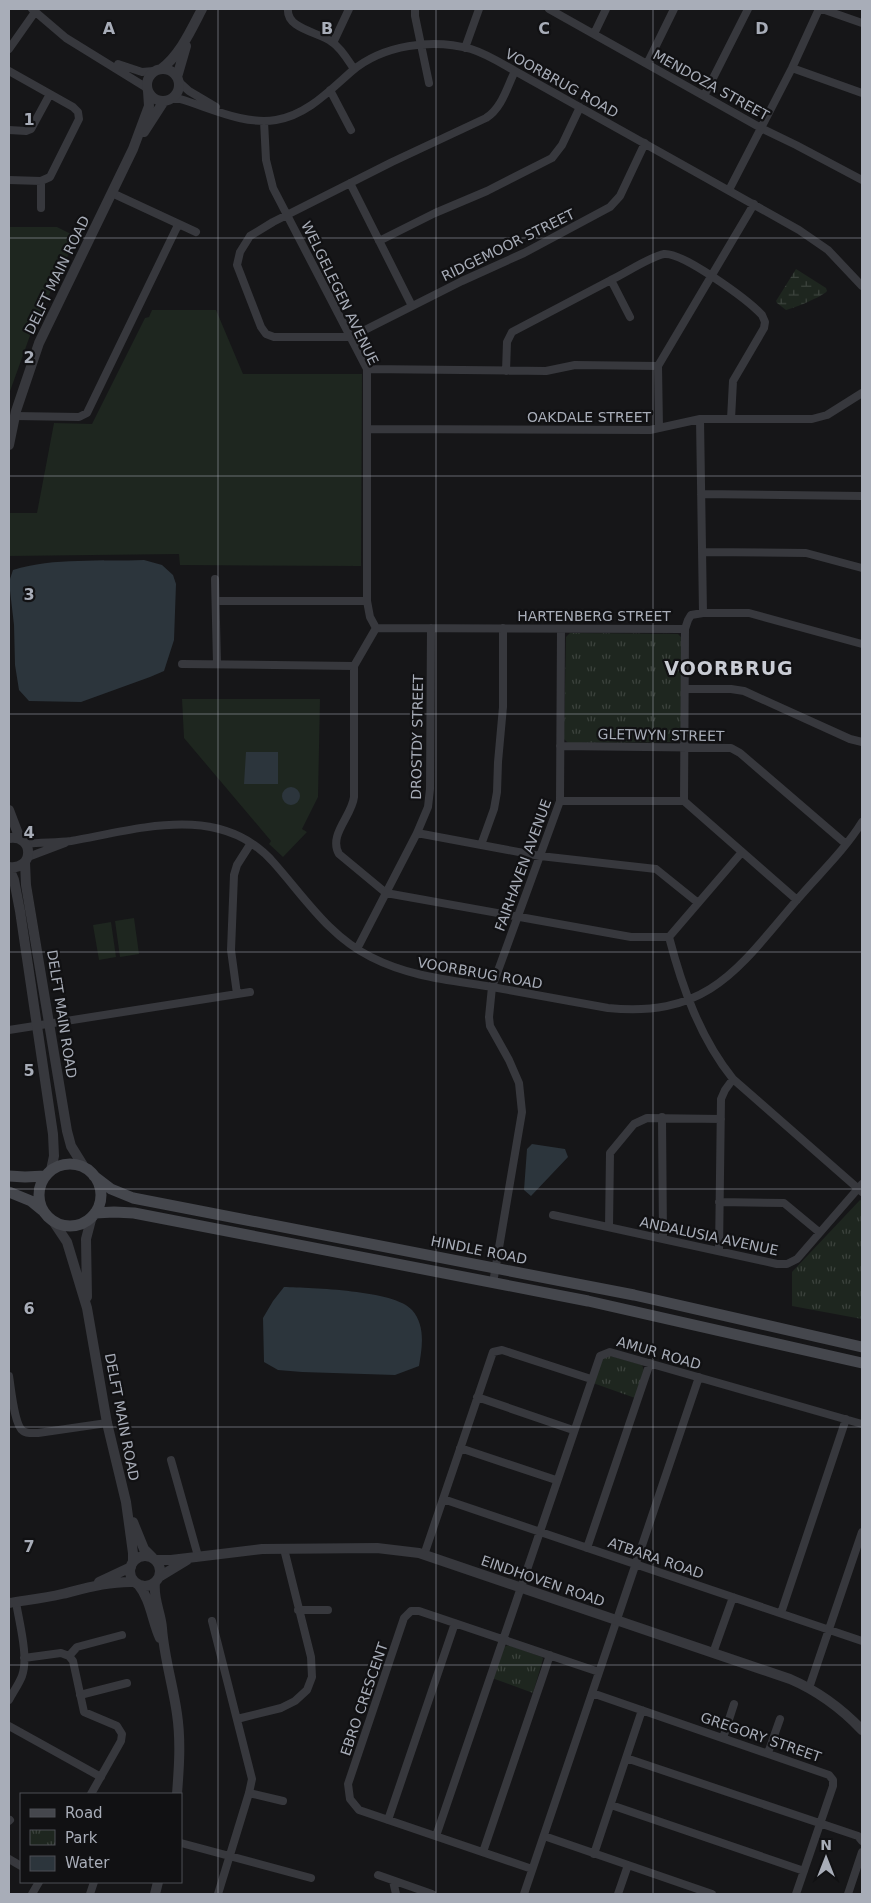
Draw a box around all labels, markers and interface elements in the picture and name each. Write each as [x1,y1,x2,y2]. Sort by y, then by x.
text: A [103,19,116,38]
text: B [321,19,333,38]
text: C [538,19,550,38]
text: D [755,19,769,38]
street label: VOORBRUG ROAD [503,45,621,121]
street label: MENDOZA STREET [650,46,772,124]
text: 1 [23,110,35,129]
street label: RIDGEMOOR STREET [439,206,578,284]
street label: DELFT MAIN ROAD [21,213,93,337]
street label: WELGELEGEN AVENUE [298,218,382,368]
text: 2 [23,348,35,367]
street label: OAKDALE STREET [527,409,652,425]
text: 3 [23,585,35,604]
street label: HARTENBERG STREET [517,608,671,624]
district label: VOORBRUG [664,657,794,679]
street label: DROSTDY STREET [408,674,426,800]
street label: GLETWYN STREET [597,726,725,744]
street label: FAIRHAVEN AVENUE [492,797,554,933]
text: 4 [23,823,35,842]
street label: DELFT MAIN ROAD [44,949,80,1079]
street label: VOORBRUG ROAD [416,954,544,992]
text: 5 [23,1061,35,1080]
street label: ANDALUSIA AVENUE [638,1213,780,1259]
street label: HINDLE ROAD [429,1233,529,1267]
text: 6 [23,1299,35,1318]
street label: AMUR ROAD [615,1333,703,1373]
street label: DELFT MAIN ROAD [102,1352,142,1482]
street label: ATBARA ROAD [606,1534,706,1582]
text: 7 [23,1537,35,1556]
street label: EINDHOVEN ROAD [479,1552,607,1610]
street label: EBRO CRESCENT [337,1640,391,1758]
street label: GREGORY STREET [699,1709,824,1765]
legend [20,1793,182,1883]
text: Road [65,1804,103,1822]
text: Park [65,1829,98,1847]
north arrow [801,1833,851,1883]
text: N [820,1837,832,1853]
text: Water [65,1854,110,1872]

